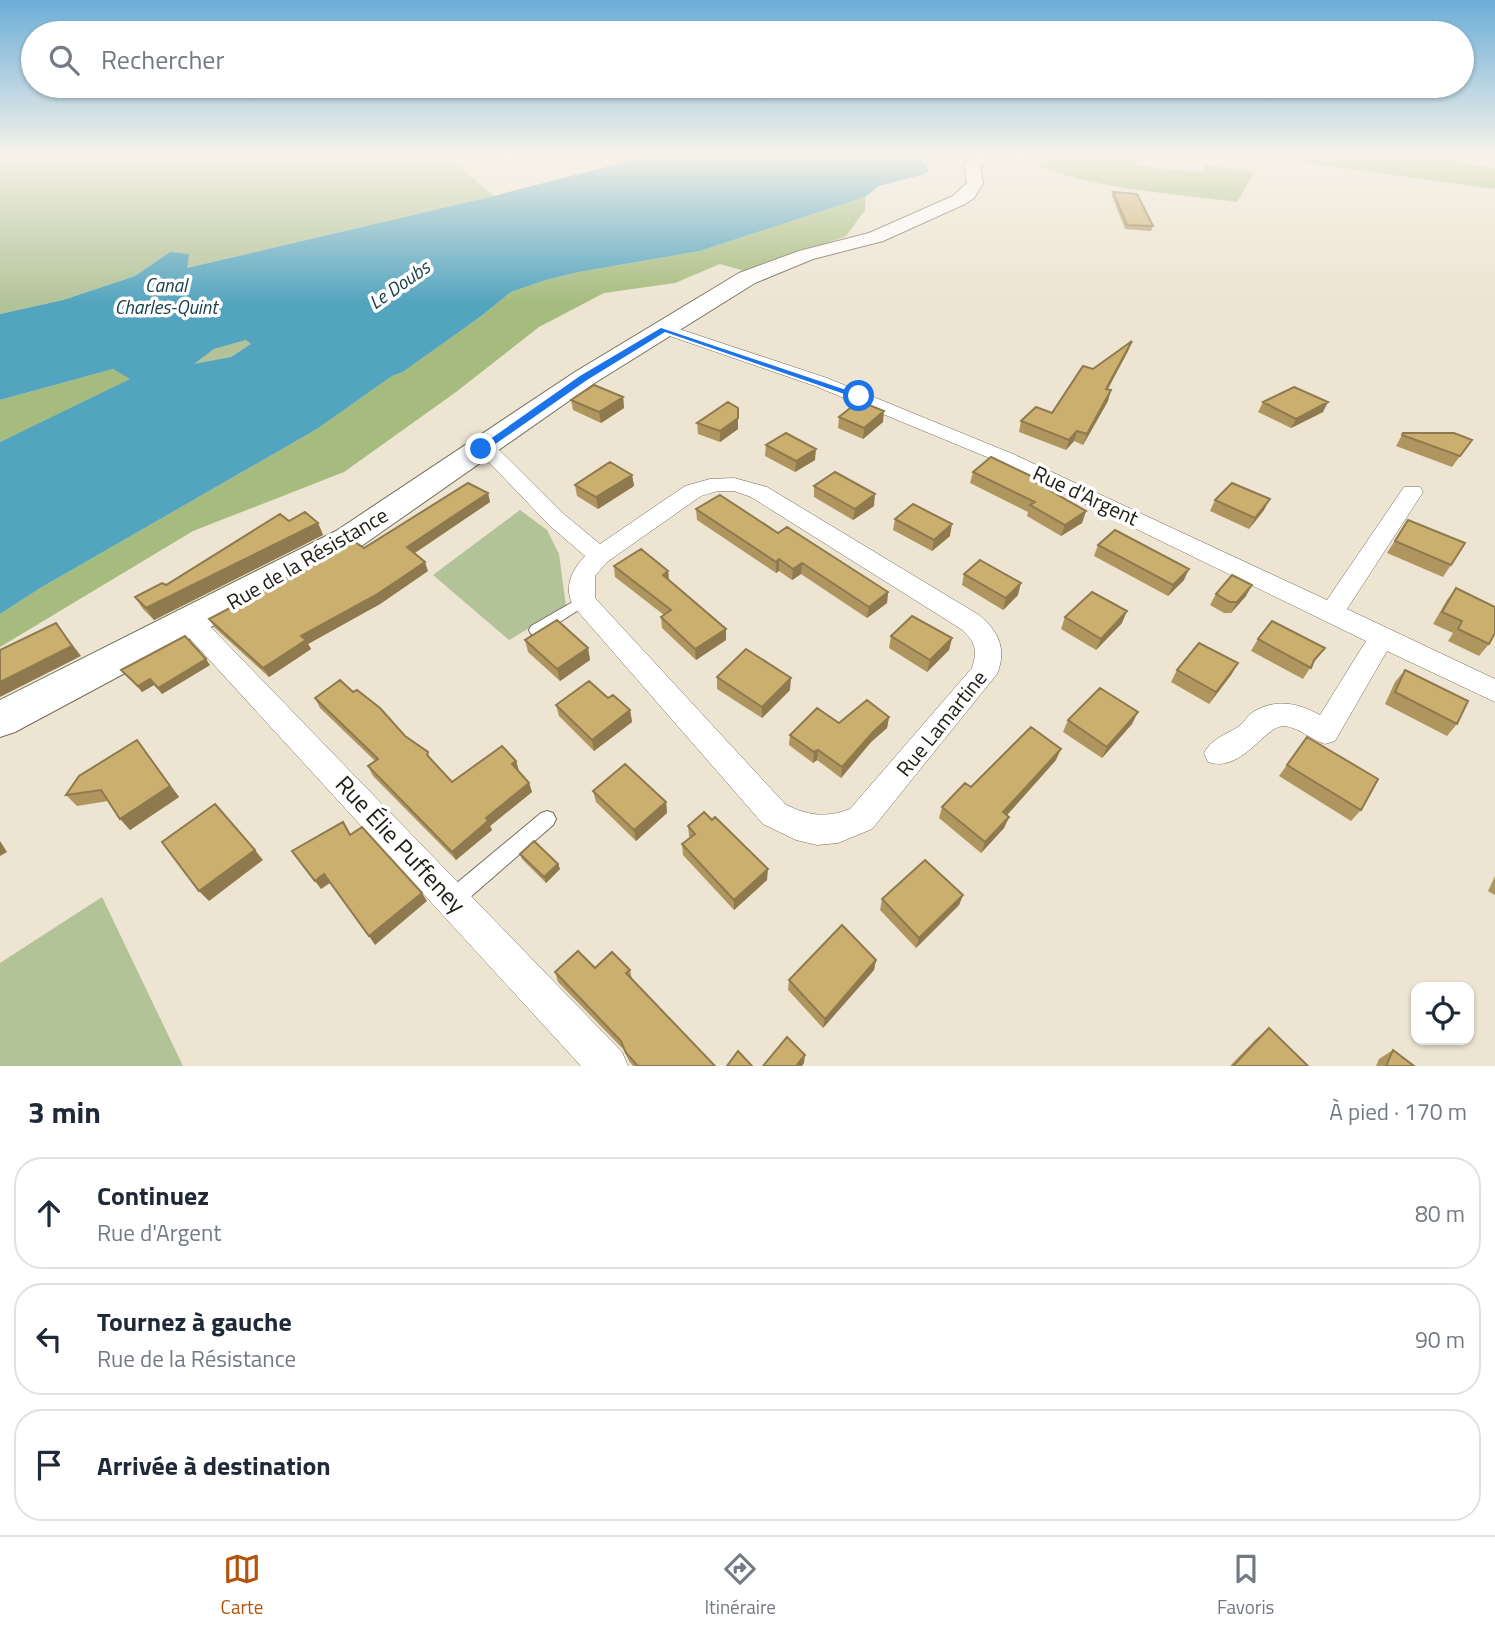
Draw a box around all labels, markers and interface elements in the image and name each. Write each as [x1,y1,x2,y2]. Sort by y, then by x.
search box [21,21,1474,98]
text: Rechercher [101,40,225,79]
icon: search [45,41,83,79]
water label: Le Doubs [362,251,437,316]
water label: Canal Charles-Quint [115,270,219,321]
route start [843,380,874,411]
route end [465,433,496,464]
street label: Rue d'Argent [1028,457,1145,534]
street label: Rue de la Résistance [220,499,394,617]
street label: Rue Lamartine [888,663,994,783]
street label: Rue Élie Puffeney [327,767,475,921]
map controls [1411,982,1474,1045]
button: locate [1411,982,1474,1045]
text: 3 min [28,1089,101,1135]
text: À pied · 170 m [1329,1094,1467,1129]
text: Continuez [97,1176,209,1215]
icon: ahead [30,1194,68,1232]
text: 80 m [1415,1196,1465,1231]
text: Rue d'Argent [97,1215,221,1250]
text: Tournez à gauche [97,1302,292,1341]
icon: left [30,1320,68,1358]
text: 90 m [1415,1322,1465,1357]
text: Rue de la Résistance [97,1341,296,1376]
icon: arrive [30,1446,68,1484]
text: Arrivée à destination [97,1446,331,1485]
tab: Carte [221,1550,263,1621]
tab: Itinéraire [704,1550,776,1621]
tab: Favoris [1217,1550,1274,1621]

